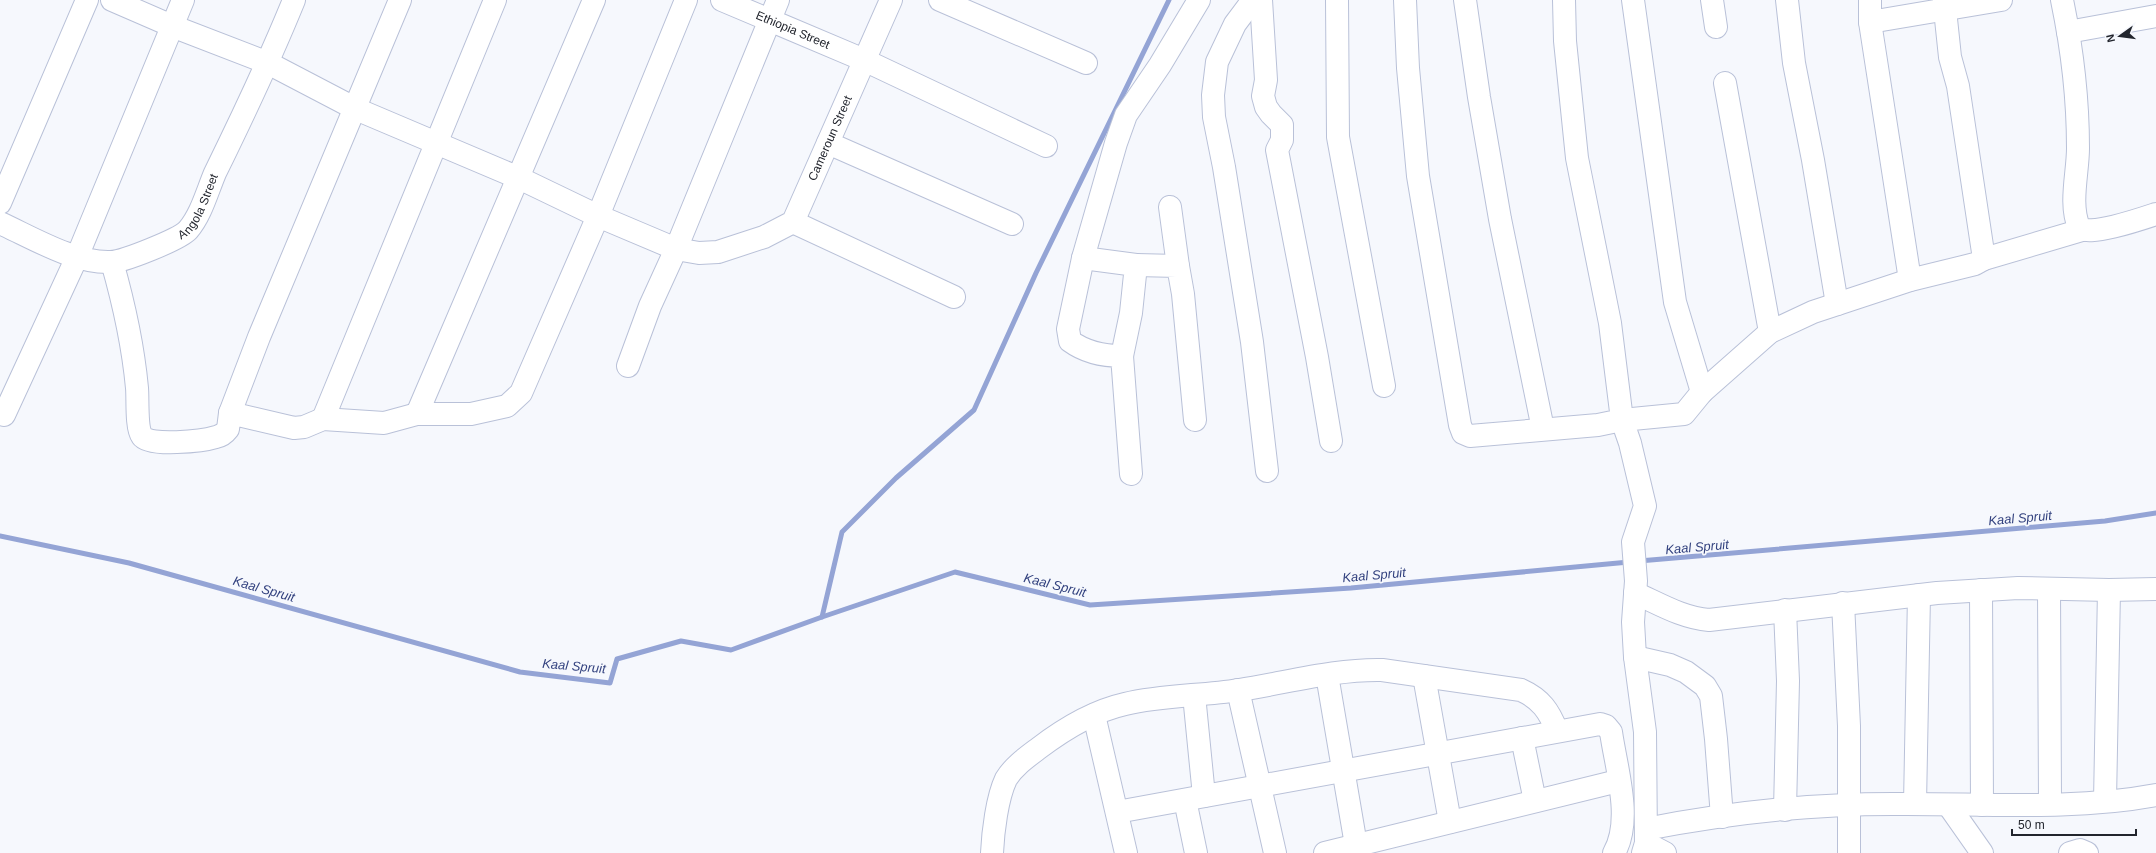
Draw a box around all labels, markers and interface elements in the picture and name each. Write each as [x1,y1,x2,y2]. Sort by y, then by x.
street label: Ethiopia Street [754,8,833,52]
north arrow [2100,16,2140,56]
text: N [2104,33,2117,44]
street label: Cameroun Street [805,93,855,183]
street label: Angola Street [175,171,221,242]
water label: Kaal Spruit [1988,508,2054,528]
water label: Kaal Spruit [1665,537,1731,557]
water label: Kaal Spruit [1342,565,1408,585]
water label: Kaal Spruit [1022,570,1089,600]
water label: Kaal Spruit [231,573,298,605]
water label: Kaal Spruit [542,656,608,676]
scale bar [2012,811,2136,837]
text: 50 m [2018,818,2045,832]

